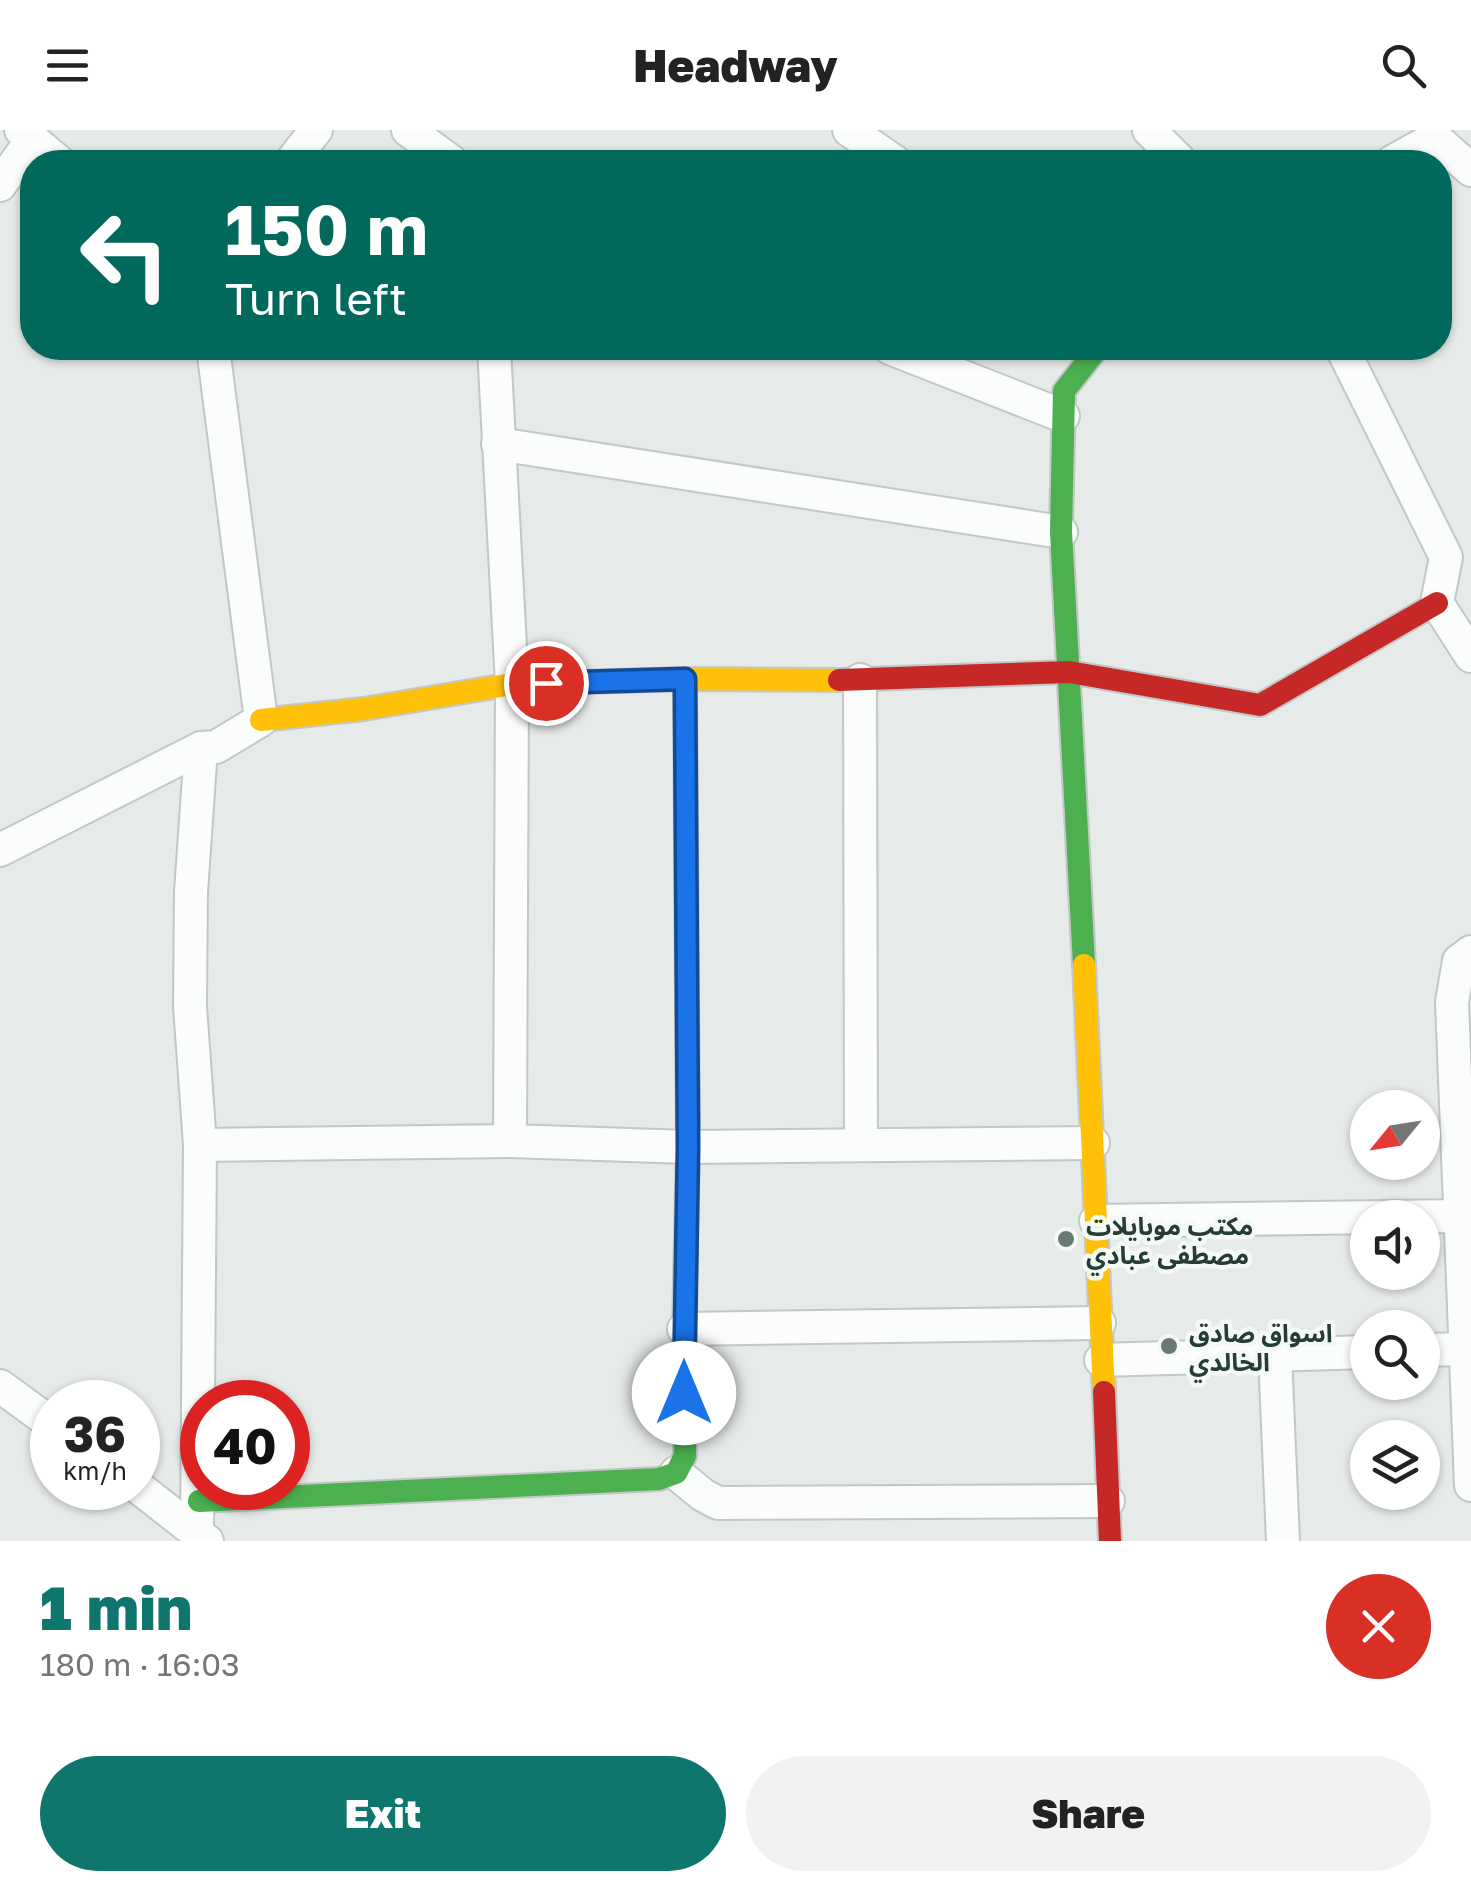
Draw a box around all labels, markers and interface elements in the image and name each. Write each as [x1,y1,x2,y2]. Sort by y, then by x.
icon: menu [40,38,95,93]
text: Headway [633,38,838,92]
icon: search [1376,38,1431,93]
text: 150 m [225,186,428,270]
icon: left [60,190,190,320]
text: Turn left [225,271,407,325]
pin [504,641,589,726]
icon: arrive [519,656,574,711]
north arrow [1350,1090,1440,1180]
map controls [1350,1090,1440,1510]
button: sound [1350,1200,1440,1290]
place label: مكتب موبايلات مصطفى عبادي [1086,1210,1253,1275]
marker: مكتب موبايلات مصطفى عبادي [1055,1228,1077,1250]
button: search [1350,1310,1440,1400]
place label: اسواق صادق الخالدي [1189,1317,1333,1382]
marker: اسواق صادق الخالدي [1158,1335,1180,1357]
position arrow [632,1341,736,1445]
speed limit sign: 40 [180,1380,310,1510]
text: 36 [64,1403,126,1463]
button: layers [1350,1420,1440,1510]
text: km/h [63,1455,127,1486]
text: 1 min [40,1571,192,1643]
button: close [1326,1574,1431,1679]
text: 180 m · 16:03 [40,1645,240,1683]
button: Exit [40,1756,726,1871]
button: Share [746,1756,1431,1871]

